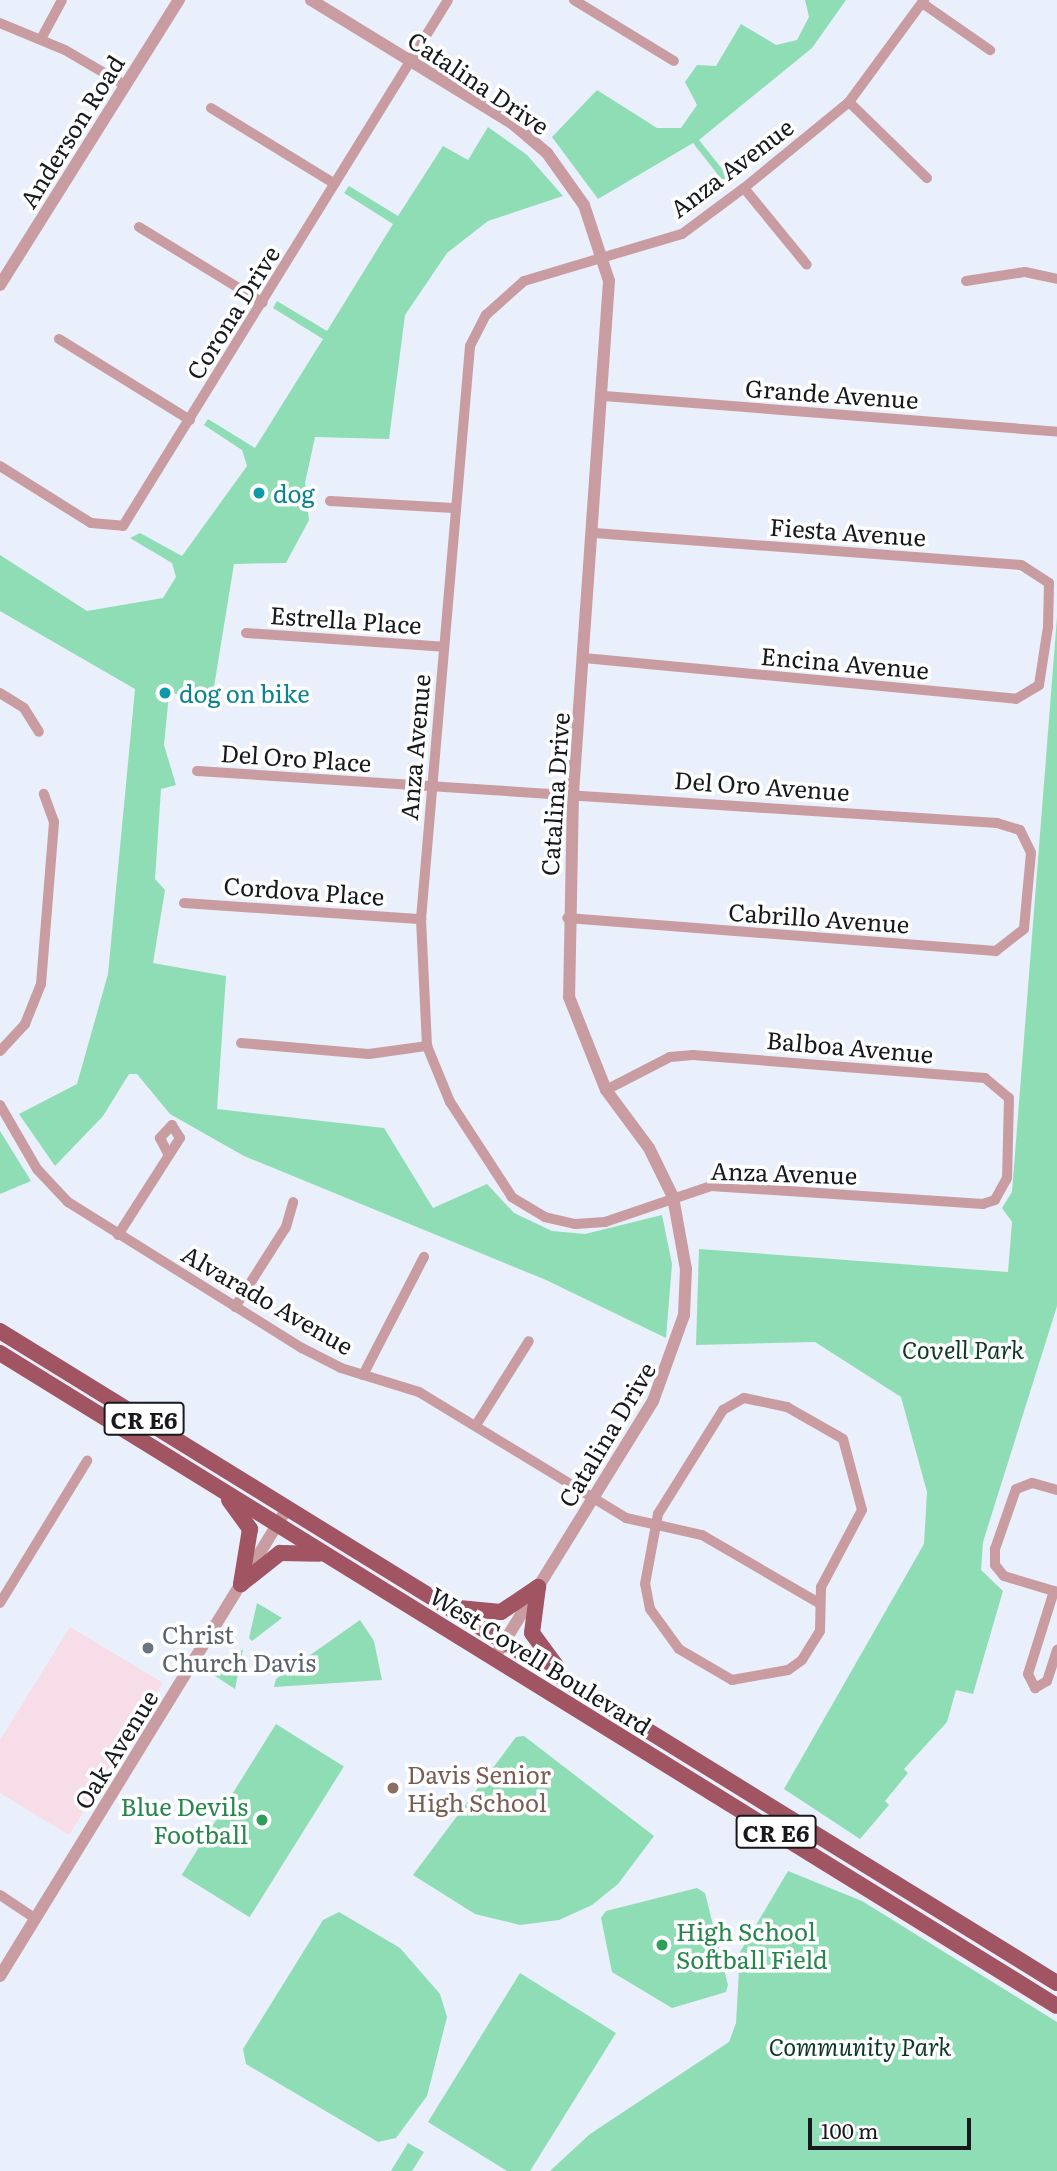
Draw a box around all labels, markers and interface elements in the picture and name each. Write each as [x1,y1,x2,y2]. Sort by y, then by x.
street label: Catalina Drive [403,24,555,140]
street label: Anderson Road [13,49,129,213]
street label: Anza Avenue [664,111,798,223]
street label: Corona Drive [179,240,285,384]
street label: Grande Avenue [744,373,920,413]
place label: dog [273,479,315,507]
marker: dog [251,485,267,501]
street label: Fiesta Avenue [769,511,927,551]
street label: Estrella Place [269,599,423,639]
street label: Encina Avenue [760,640,930,684]
street label: Anza Avenue [393,673,435,821]
place label: dog on bike [179,679,310,707]
marker: dog on bike [157,685,173,701]
street label: Catalina Drive [534,711,574,877]
street label: Del Oro Place [220,737,372,777]
street label: Del Oro Avenue [673,765,851,805]
street label: Cordova Place [223,870,385,910]
street label: Cabrillo Avenue [728,896,910,938]
street label: Balboa Avenue [765,1024,935,1068]
street label: Anza Avenue [710,1155,858,1189]
street label: Alvarado Avenue [177,1238,359,1360]
park label: Covell Park [902,1335,1024,1363]
street label: Catalina Drive [551,1356,661,1512]
road number: CR E6 [102,1400,186,1438]
street label: West Covell Boulevard [425,1580,657,1740]
place label: Christ Church Davis [162,1620,316,1676]
marker: Christ Church Davis [140,1640,156,1656]
street label: Oak Avenue [67,1684,163,1814]
place label: Davis Senior High School [407,1760,551,1816]
marker: Davis Senior High School [385,1780,401,1796]
place label: Blue Devils Football [120,1792,248,1848]
marker: Blue Devils Football [254,1812,270,1828]
road number: CR E6 [734,1812,818,1852]
place label: High School Softball Field [676,1917,828,1973]
marker: High School Softball Field [654,1937,670,1953]
park label: Community Park [768,2032,952,2060]
scale bar [812,2104,975,2148]
text: 100 m [821,2114,878,2145]

